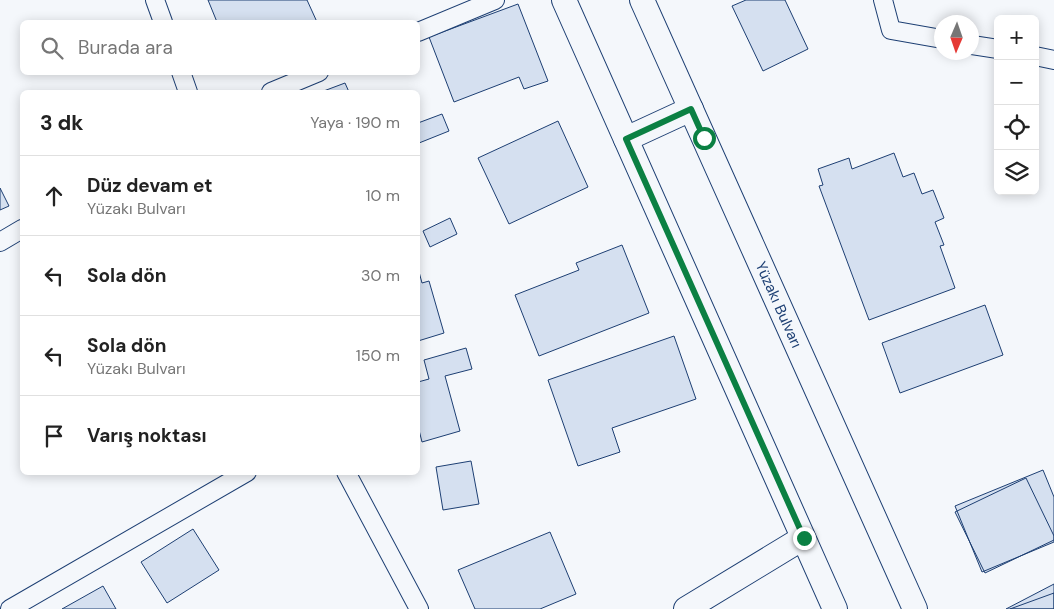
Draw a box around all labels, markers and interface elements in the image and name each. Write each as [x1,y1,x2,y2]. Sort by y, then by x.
north arrow [934,15,979,60]
map controls [994,15,1039,195]
button: + [994,15,1039,60]
search box [20,20,420,75]
icon: search [38,34,66,62]
text: Burada ara [78,35,173,60]
button: − [994,60,1039,105]
button: locate [994,105,1039,150]
text: 3 dk [40,109,84,137]
text: Yaya · 190 m [310,112,400,133]
route start [693,127,716,150]
button: layers [994,150,1039,195]
text: Düz devam et [87,173,213,198]
icon: ahead [40,182,68,210]
text: 10 m [366,185,400,206]
text: Yüzakı Bulvarı [87,198,186,219]
street label: Yüzakı Bulvarı [751,258,807,351]
icon: left [40,262,68,290]
text: Sola dön [87,263,167,288]
text: 30 m [361,265,400,286]
text: Sola dön [87,333,167,358]
icon: left [40,342,68,370]
text: 150 m [356,345,400,366]
text: Yüzakı Bulvarı [87,358,186,379]
icon: arrive [40,422,68,450]
text: Varış noktası [87,423,207,448]
route end [793,527,816,550]

